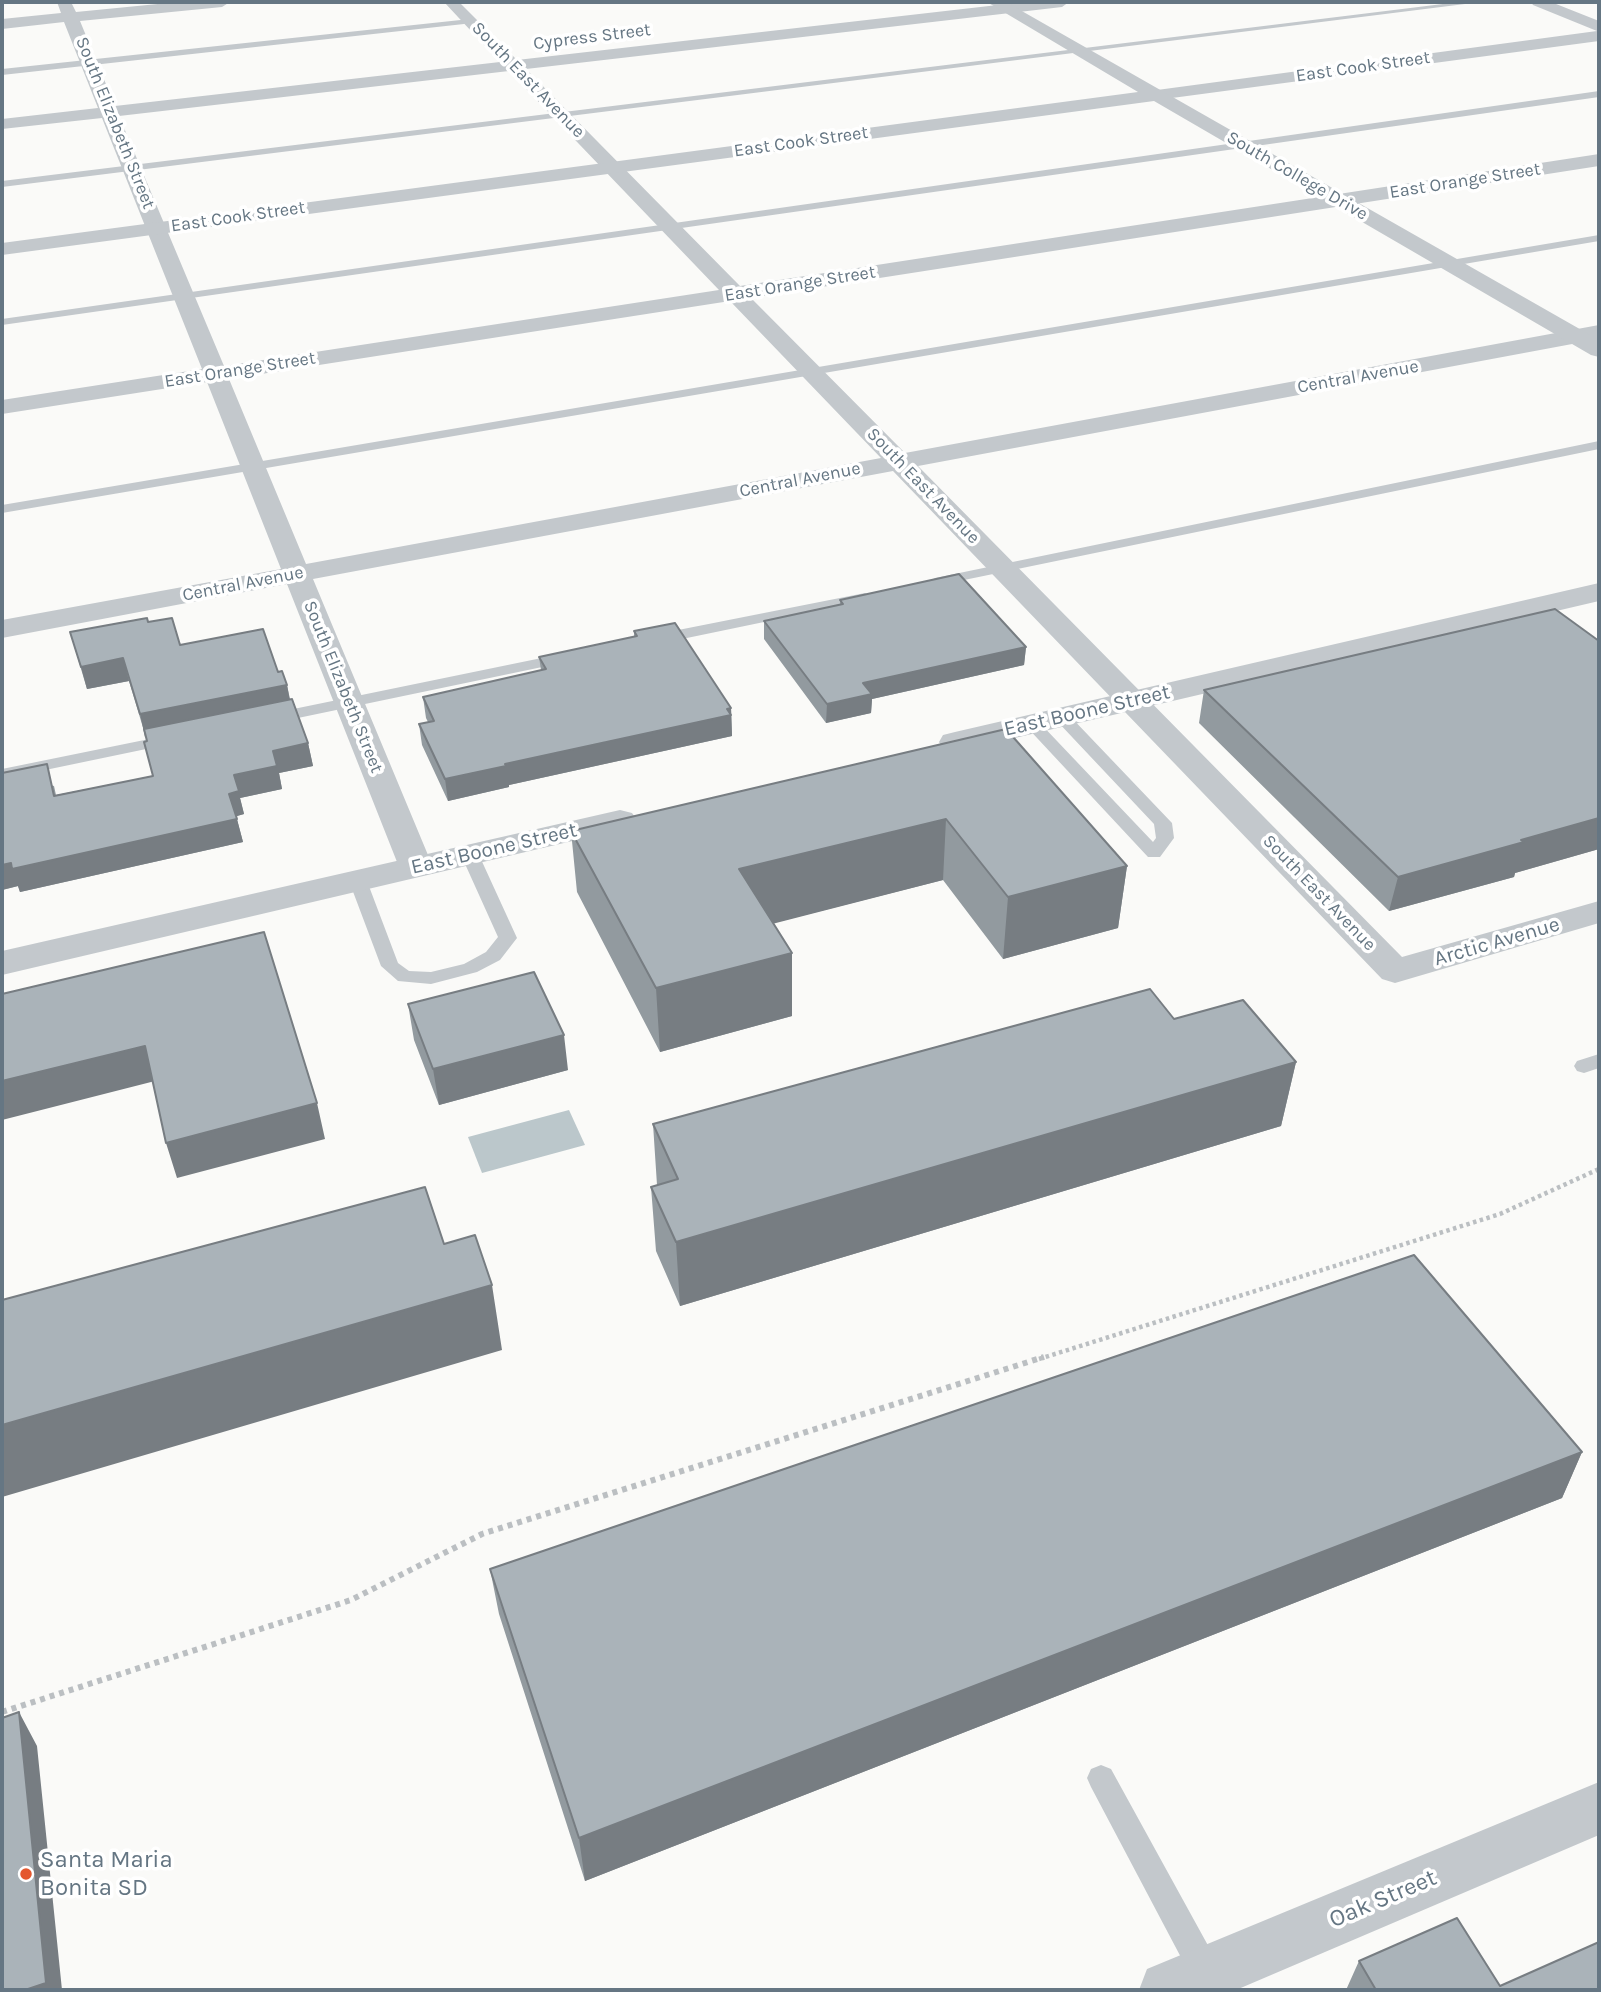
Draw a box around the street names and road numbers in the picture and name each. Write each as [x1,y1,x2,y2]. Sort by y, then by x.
street label: South East Avenue [467,17,589,143]
street label: Cypress Street [532,19,652,55]
street label: South Elizabeth Street [71,34,159,212]
street label: East Cook Street [1295,47,1431,87]
street label: East Cook Street [733,122,869,162]
street label: South College Drive [1223,127,1371,225]
street label: East Orange Street [1388,158,1542,204]
street label: East Cook Street [170,197,306,237]
street label: East Orange Street [723,261,877,307]
street label: East Orange Street [163,347,317,393]
street label: Central Avenue [1296,356,1420,398]
street label: South East Avenue [862,423,984,549]
street label: Central Avenue [738,458,862,502]
street label: Central Avenue [181,562,305,606]
street label: South Elizabeth Street [299,598,387,776]
street label: East Boone Street [1002,680,1172,742]
street label: East Boone Street [409,818,579,880]
street label: South East Avenue [1258,830,1380,956]
street label: Arctic Avenue [1431,912,1563,972]
street label: Oak Street [1325,1864,1441,1934]

